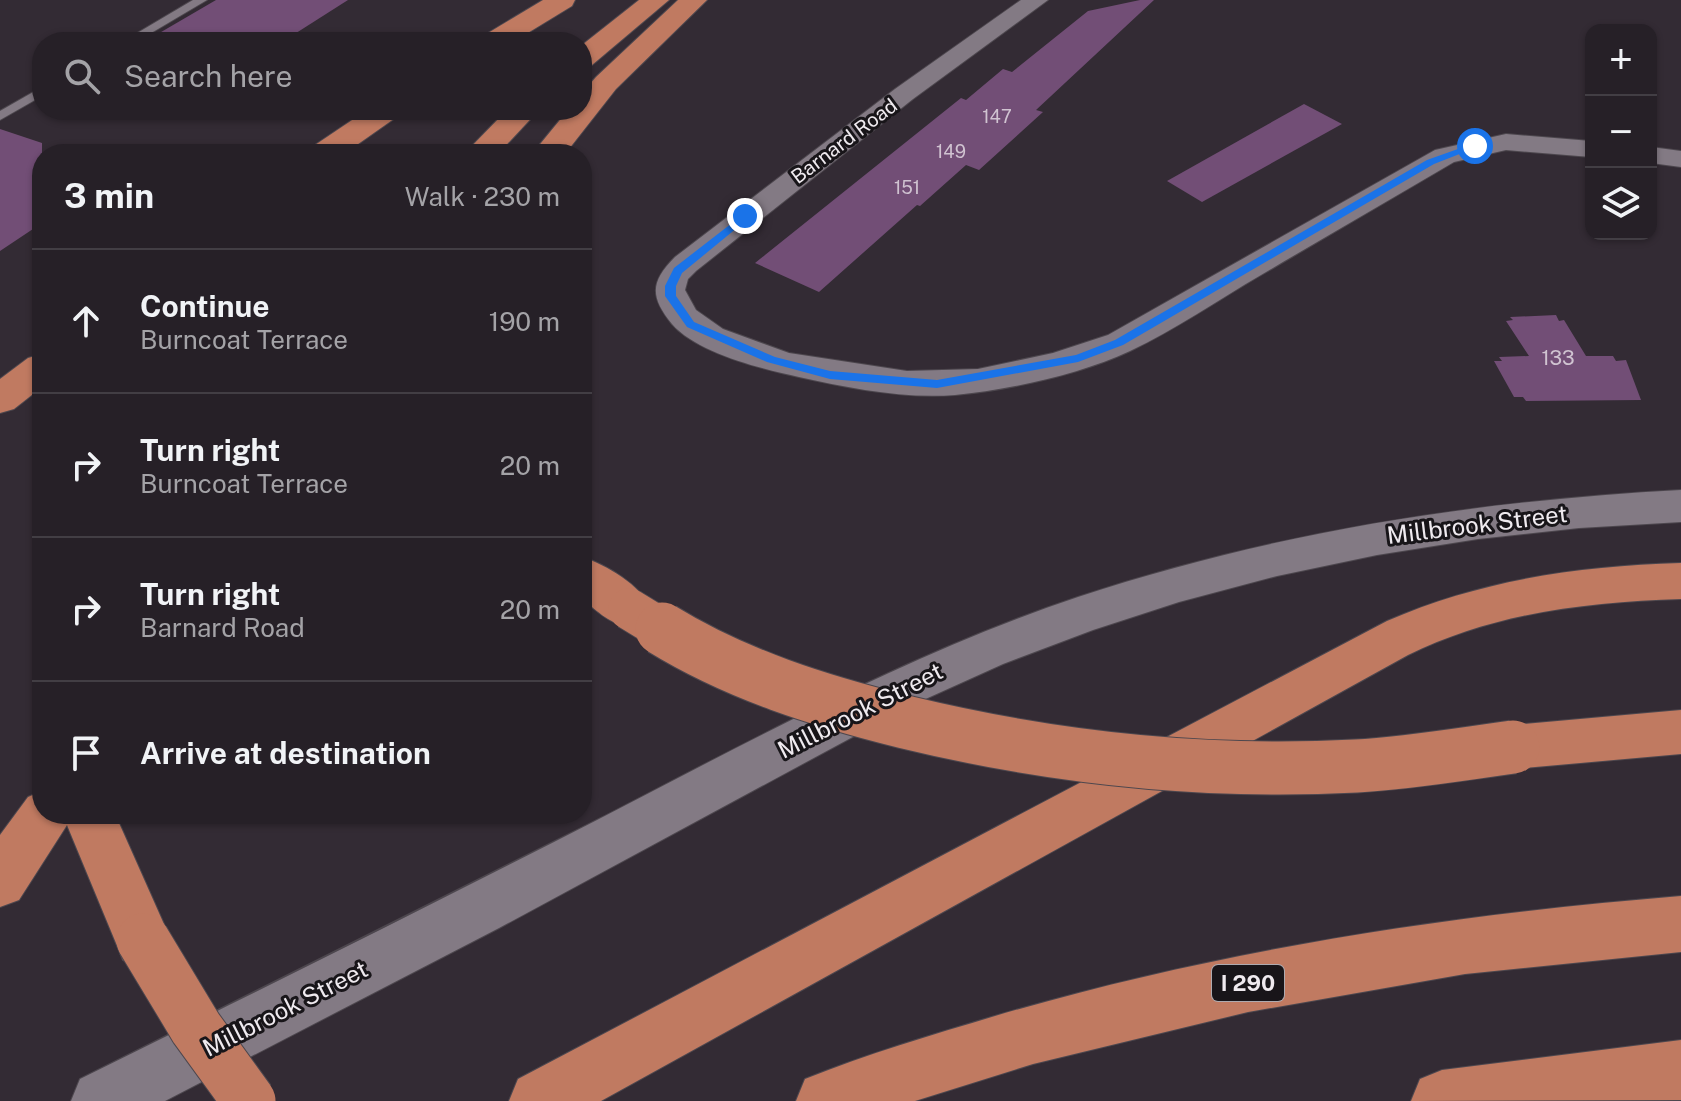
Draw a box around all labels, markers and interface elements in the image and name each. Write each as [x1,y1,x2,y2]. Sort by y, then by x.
map controls [1585,24,1657,240]
button: + [1585,24,1657,96]
search box [32,32,592,120]
icon: search [60,54,104,98]
text: Search here [124,58,292,94]
street label: Barnard Road [786,93,902,189]
button: − [1585,96,1657,168]
house number: 147 [982,106,1012,127]
route start [1457,128,1493,164]
house number: 149 [936,141,966,162]
button: layers [1585,168,1657,240]
text: 3 min [64,176,154,216]
house number: 151 [894,177,920,198]
text: Walk · 230 m [405,181,560,212]
route end [727,198,763,234]
text: Continue [140,288,270,324]
icon: ahead [64,299,108,343]
text: 190 m [489,306,560,337]
text: Burncoat Terrace [140,324,348,355]
house number: 133 [1541,346,1575,370]
text: Turn right [140,432,280,468]
icon: right [64,443,108,487]
text: 20 m [500,450,560,481]
text: Burncoat Terrace [140,468,348,499]
street label: Millbrook Street [1385,499,1569,549]
text: Turn right [140,576,280,612]
icon: right [64,587,108,631]
text: 20 m [500,594,560,625]
text: Barnard Road [140,612,305,643]
street label: Millbrook Street [773,656,947,764]
icon: arrive [64,731,108,775]
text: Arrive at destination [140,735,431,771]
street label: Millbrook Street [198,954,372,1062]
road number: I 290 [1212,965,1284,1001]

